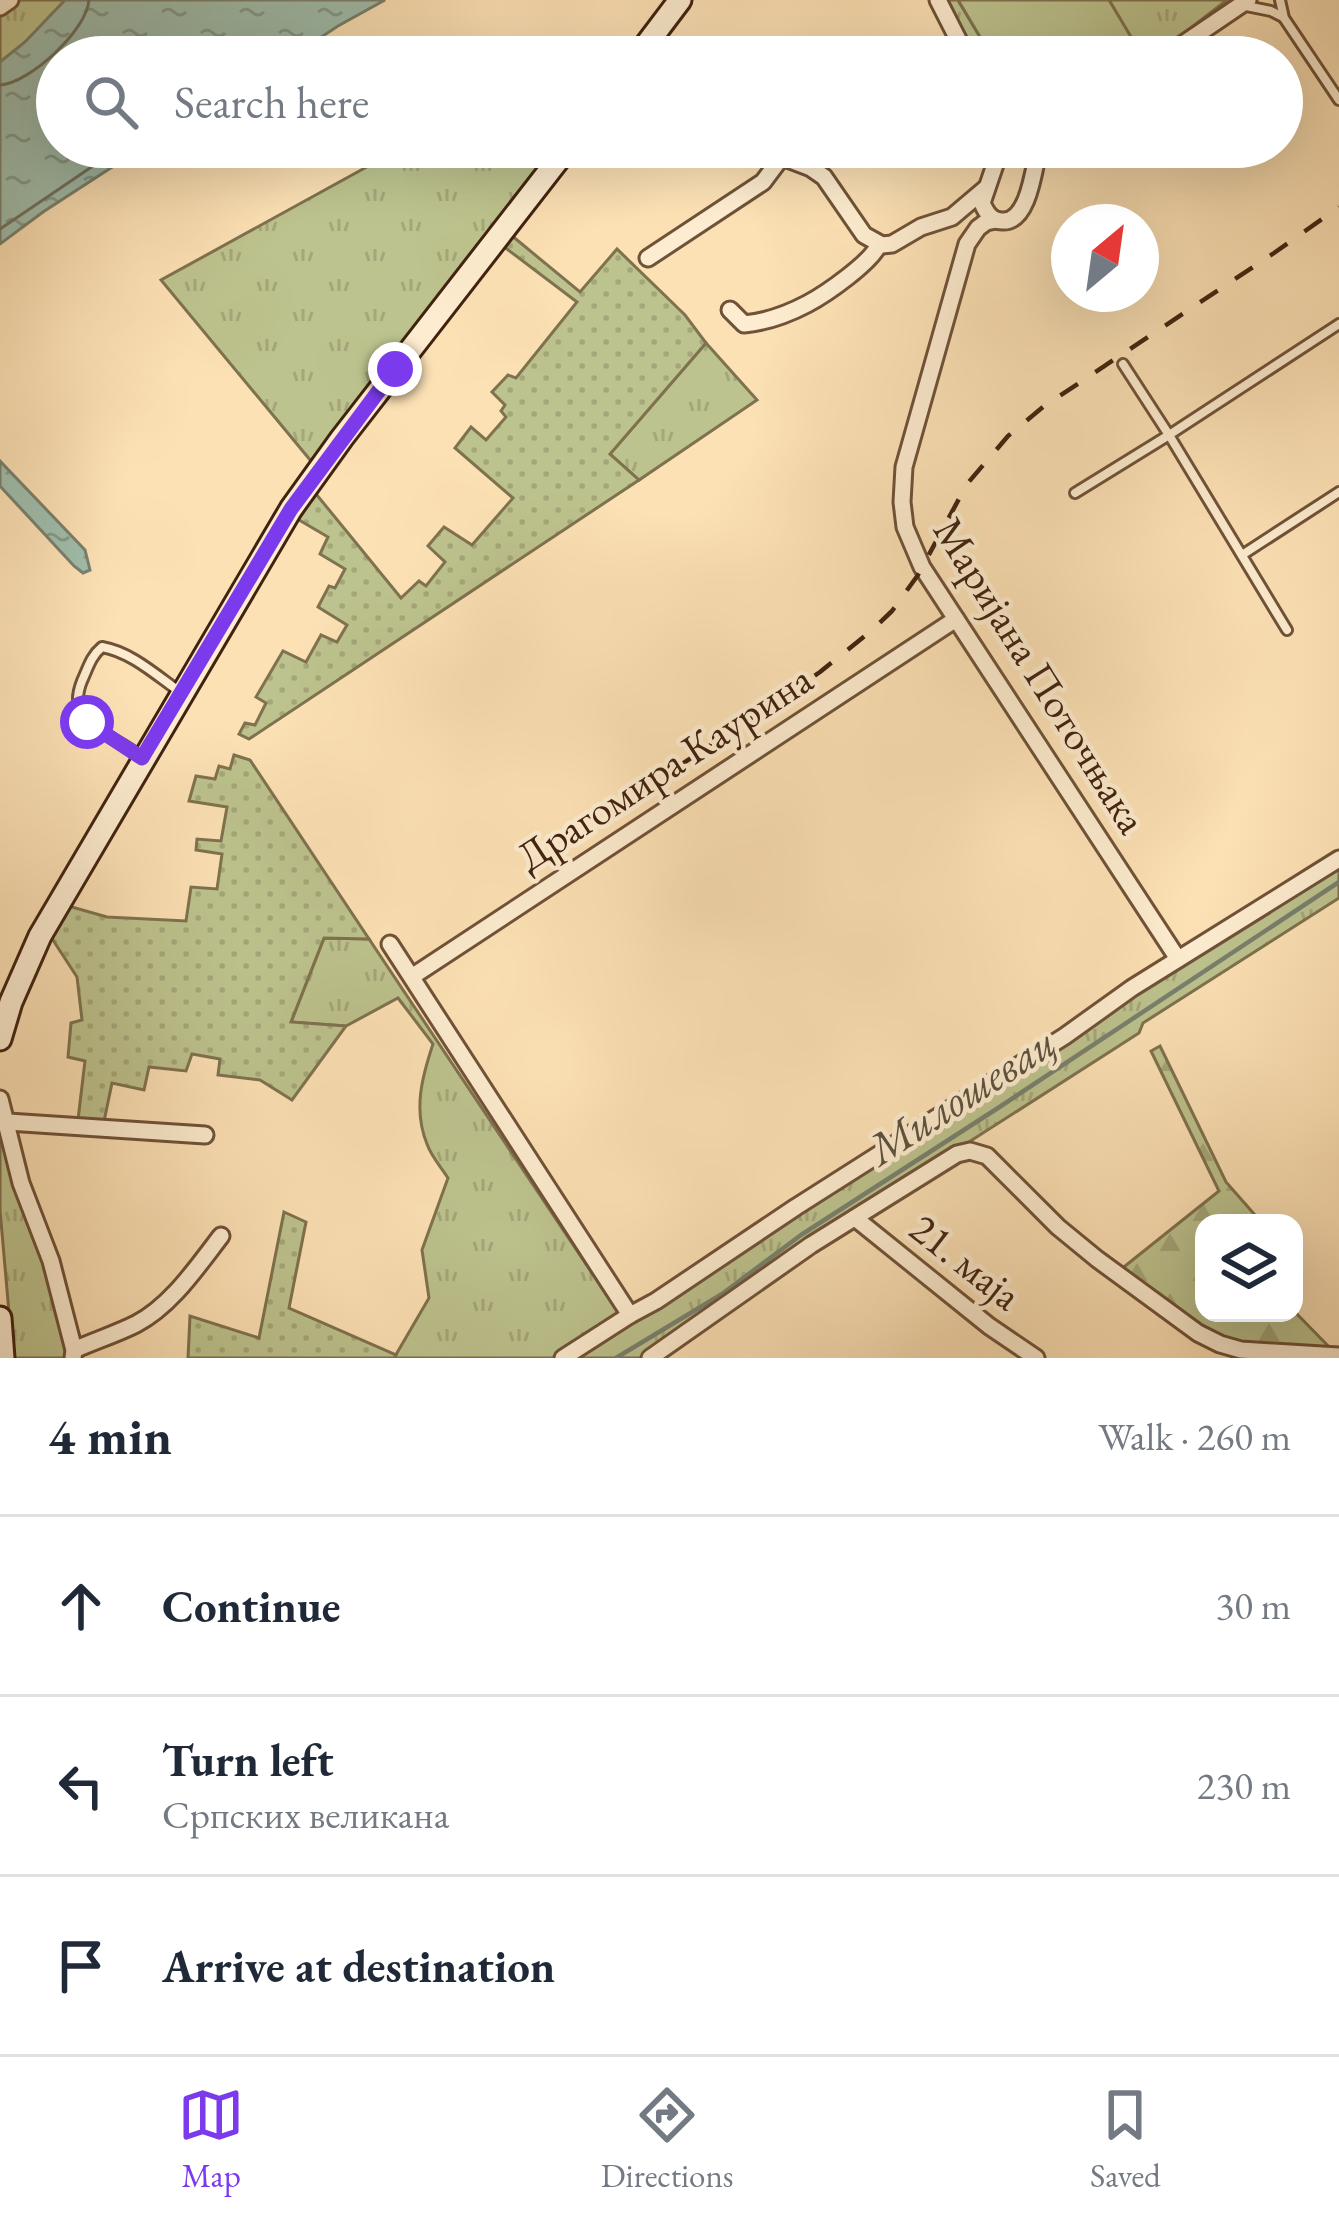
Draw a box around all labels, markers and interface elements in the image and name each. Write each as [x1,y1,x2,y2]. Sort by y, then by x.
search box [36,36,1303,168]
icon: search [78,69,144,135]
text: Search here [174,73,369,131]
north arrow [1051,204,1159,312]
route end [368,342,422,396]
street label: Маријана Поточњака [921,507,1160,844]
street label: Драгомира Каурина [506,651,823,884]
route start [60,695,114,749]
water label: Милошевац [853,1013,1066,1179]
street label: 21. маја [899,1201,1033,1322]
map controls [1195,1214,1303,1322]
button: layers [1195,1214,1303,1322]
text: 4 min [48,1403,172,1469]
text: Walk · 260 m [1098,1411,1291,1462]
icon: ahead [48,1573,114,1639]
text: Continue [162,1577,340,1635]
text: 30 m [1215,1580,1291,1631]
text: Turn left [162,1731,334,1789]
icon: left [48,1753,114,1819]
text: 230 m [1197,1760,1291,1811]
text: Српских великана [162,1789,449,1840]
icon: arrive [48,1933,114,1999]
text: Arrive at destination [162,1937,555,1995]
tab: Map [178,2082,244,2197]
tab: Directions [601,2082,734,2197]
tab: Saved [1090,2082,1161,2197]

